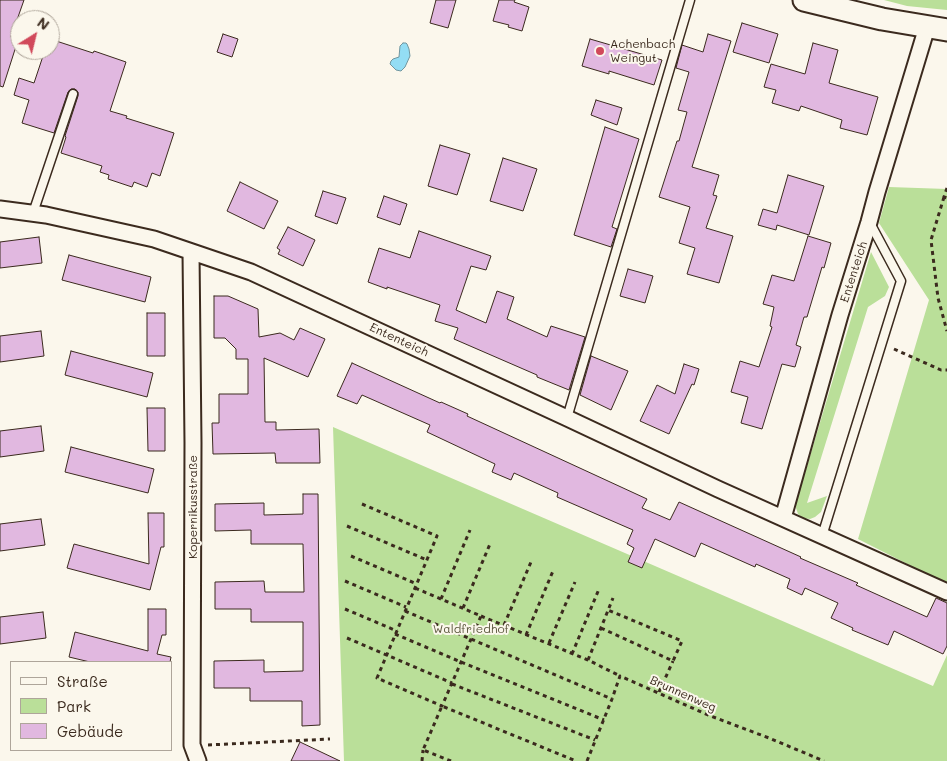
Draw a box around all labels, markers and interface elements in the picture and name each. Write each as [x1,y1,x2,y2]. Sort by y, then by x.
north arrow [10,10,60,60]
text: N [34,12,53,34]
place label: Achenbach Weingut [610,37,675,65]
marker: Achenbach Weingut [594,45,606,57]
street label: Ententeich [837,240,871,304]
street label: Ententeich [367,320,431,360]
street label: Kopernikusstraße [186,455,200,559]
park label: Waldfriedhof [433,622,509,636]
legend [10,661,172,751]
text: Straße [57,671,108,691]
street label: Brunnenweg [648,673,718,715]
text: Park [57,696,91,716]
text: Gebäude [57,721,123,741]

